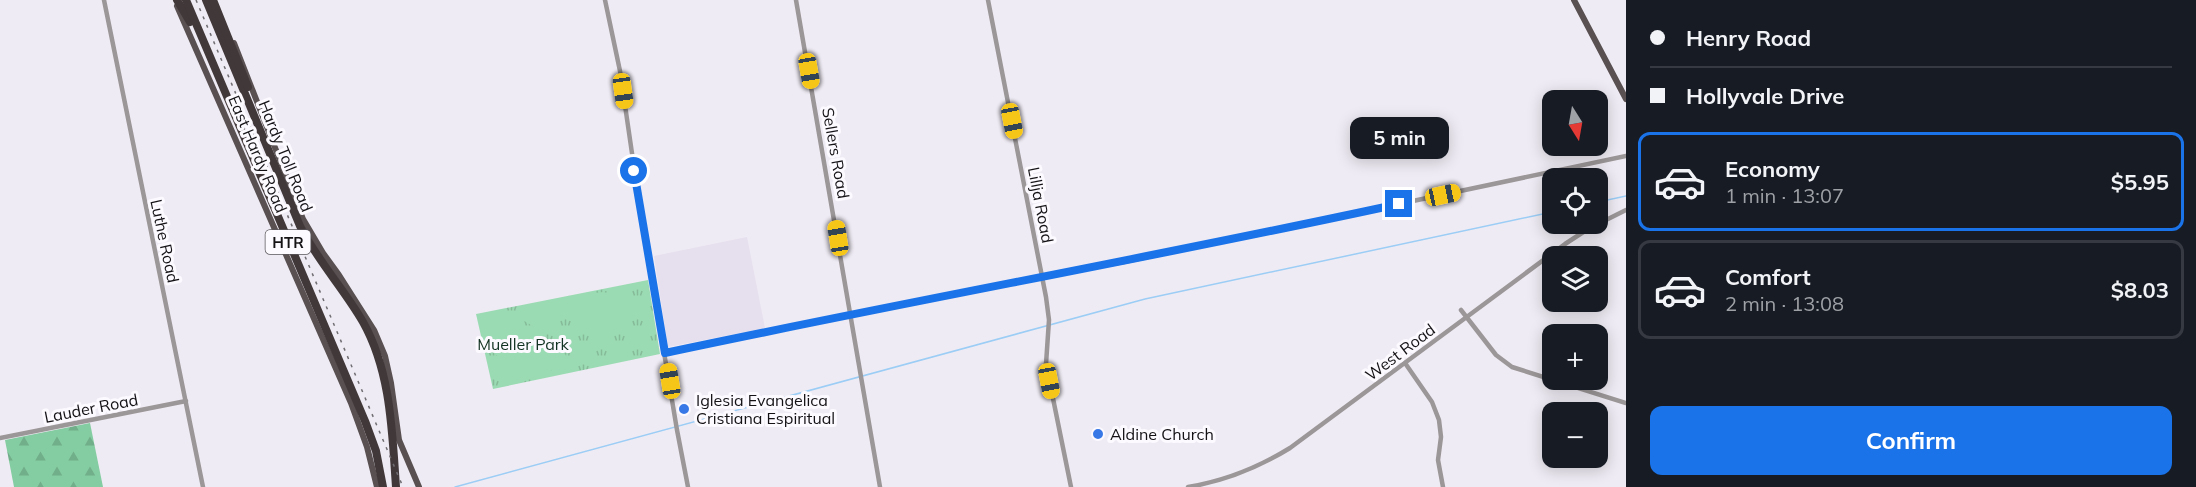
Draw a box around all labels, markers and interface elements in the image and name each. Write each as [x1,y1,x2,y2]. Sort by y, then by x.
text: Henry Road [1686,24,1811,52]
car [797,52,821,90]
car [612,72,634,110]
text: Hollyvale Drive [1686,82,1844,110]
north arrow [1542,90,1608,156]
map controls [1542,90,1608,468]
street label: East Hardy Road [224,92,292,216]
street label: Hardy Toll Road [255,97,317,215]
car [1000,102,1024,140]
street label: Sellers Road [818,106,854,200]
callout: 5 min [1350,117,1448,159]
text: 5 min [1373,125,1426,150]
icon: car [1653,155,1707,209]
text: Economy [1725,155,1820,183]
route start [620,157,647,184]
street label: Lillja Road [1024,165,1058,245]
button: locate [1542,168,1608,234]
text: $5.95 [2111,168,2169,196]
car [1424,182,1462,208]
text: 1 min · 13:07 [1725,183,1844,208]
route end [1385,190,1412,217]
street label: Luthe Road [146,197,184,285]
car [826,219,850,257]
road number: HTR [266,230,310,254]
button: layers [1542,246,1608,312]
icon: car [1653,263,1707,317]
text: Comfort [1725,263,1811,291]
text: $8.03 [2111,276,2169,304]
text: 2 min · 13:08 [1725,291,1844,316]
street label: West Road [1361,319,1439,385]
button: + [1542,324,1608,390]
park label: Mueller Park [477,334,570,354]
car [658,362,682,400]
car [1037,362,1061,400]
street label: Lauder Road [42,389,140,427]
place label: Iglesia Evangelica Cristiana Espiritual [696,390,835,428]
marker: Iglesia Evangelica Cristiana Espiritual [677,402,691,416]
button: − [1542,402,1608,468]
button: Confirm [1650,406,2172,475]
place label: Aldine Church [1110,424,1214,444]
marker: Aldine Church [1091,427,1105,441]

